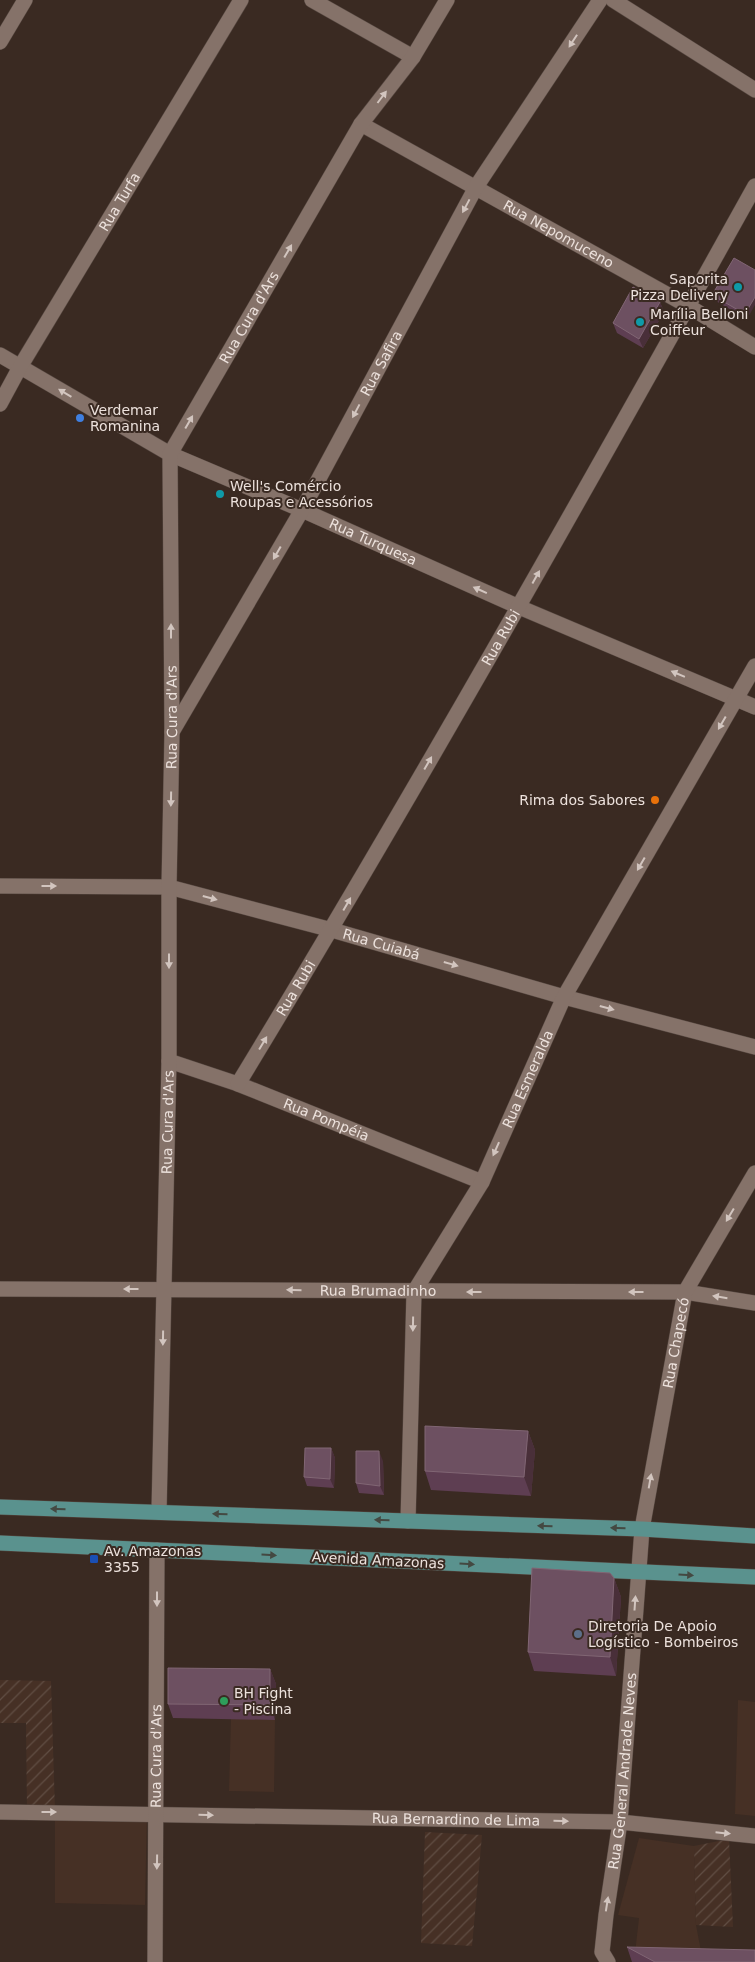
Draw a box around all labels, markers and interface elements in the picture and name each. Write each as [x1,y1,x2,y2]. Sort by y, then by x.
one-way arrow [569,34,578,47]
one-way arrow [376,91,387,104]
street label: Rua Turfa [96,169,143,234]
street label: Rua Nepomuceno [500,197,616,271]
one-way arrow [462,199,470,214]
one-way arrow [284,243,292,258]
street label: Rua Cura d'Ars [216,268,282,366]
place label: Saporita Pizza Delivery [630,271,728,303]
marker: Saporita Pizza Delivery [732,281,744,293]
place label: Marília Belloni Coiffeur [650,306,748,338]
marker: Marília Belloni Coiffeur [634,316,646,328]
street label: Rua Safira [357,328,405,399]
one-way arrow [58,389,71,398]
place label: Verdemar Romanina [90,402,160,434]
one-way arrow [351,404,360,418]
marker: Verdemar Romanina [74,412,86,424]
one-way arrow [185,414,193,429]
place label: Well's Comércio Roupas e Acessórios [230,478,373,510]
marker: Well's Comércio Roupas e Acessórios [214,488,226,500]
street label: Rua Turquesa [327,515,419,568]
one-way arrow [272,547,281,560]
one-way arrow [531,570,540,583]
one-way arrow [473,585,487,593]
street label: Rua Rubi [478,607,523,668]
one-way arrow [167,623,175,639]
street label: Rua Cura d'Ars [163,665,180,769]
one-way arrow [671,670,685,678]
one-way arrow [718,717,727,730]
one-way arrow [424,756,433,770]
one-way arrow [167,791,175,807]
place label: Rima dos Sabores [519,792,645,808]
marker: Rima dos Sabores [649,794,661,806]
one-way arrow [636,857,645,871]
one-way arrow [41,882,57,890]
one-way arrow [202,894,217,902]
one-way arrow [342,897,351,910]
street label: Rua Cuiabá [341,926,422,963]
one-way arrow [165,954,173,970]
street label: Rua Rubi [273,957,318,1019]
one-way arrow [443,961,458,969]
one-way arrow [600,1005,615,1013]
street label: Rua Esmeralda [499,1028,556,1130]
one-way arrow [258,1036,267,1049]
street label: Rua Cura d'Ars [158,1070,177,1174]
street label: Rua Pompéia [281,1095,372,1144]
one-way arrow [492,1142,500,1156]
one-way arrow [726,1209,735,1222]
street label: Rua Brumadinho [320,1282,436,1299]
one-way arrow [123,1285,139,1293]
one-way arrow [286,1286,302,1294]
one-way arrow [466,1288,482,1296]
one-way arrow [628,1288,644,1296]
one-way arrow [712,1293,728,1301]
street label: Rua Chapecó [660,1296,692,1390]
one-way arrow [409,1316,417,1332]
one-way arrow [159,1330,167,1346]
one-way arrow [647,1472,655,1488]
one-way arrow [49,1504,65,1512]
one-way arrow [212,1510,228,1518]
one-way arrow [374,1516,390,1524]
one-way arrow [537,1522,553,1530]
one-way arrow [609,1524,625,1532]
place label: Av. Amazonas 3355 [104,1543,201,1575]
street label: Avenida Amazonas [311,1549,445,1571]
one-way arrow [261,1551,277,1559]
marker: Av. Amazonas 3355 [88,1553,100,1565]
one-way arrow [459,1561,475,1569]
one-way arrow [679,1571,695,1579]
one-way arrow [153,1591,161,1607]
one-way arrow [632,1594,640,1610]
place label: Diretoria De Apoio Logístico - Bombeiros [588,1618,738,1650]
marker: Diretoria De Apoio Logístico - Bombeiros [572,1628,584,1640]
street label: Rua General Andrade Neves [605,1672,639,1870]
place label: BH Fight - Piscina [234,1685,293,1717]
marker: BH Fight - Piscina [218,1695,230,1707]
street label: Rua Cura d'Ars [148,1704,164,1808]
one-way arrow [41,1808,57,1816]
street label: Rua Bernardino de Lima [372,1810,540,1829]
one-way arrow [198,1811,214,1819]
one-way arrow [553,1817,569,1825]
one-way arrow [715,1829,731,1837]
one-way arrow [152,1855,160,1871]
one-way arrow [604,1895,612,1911]

